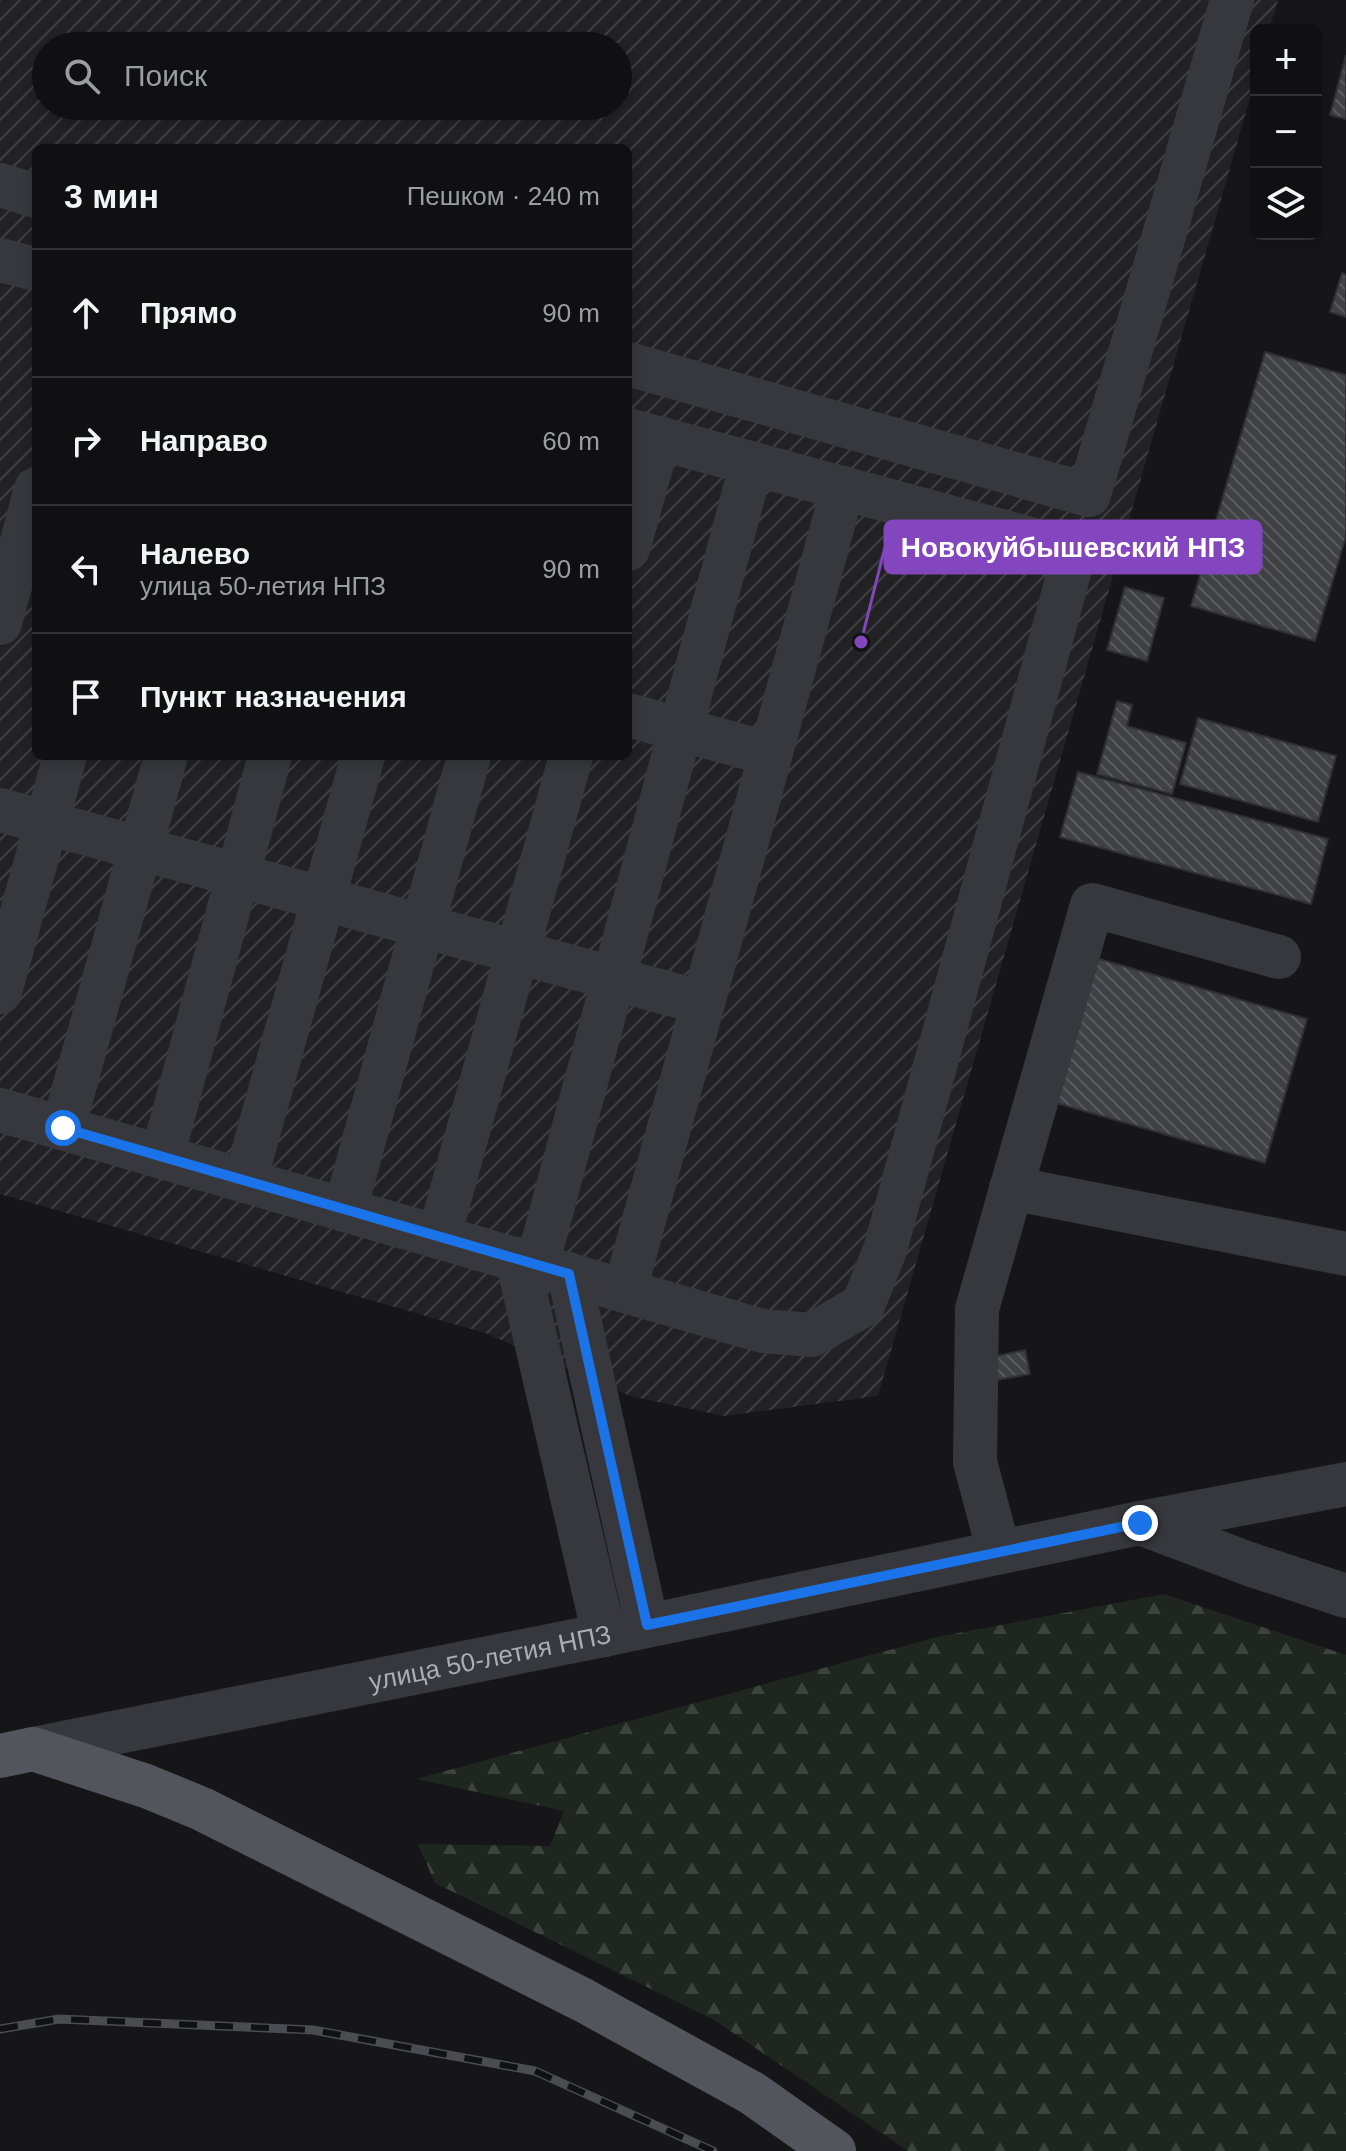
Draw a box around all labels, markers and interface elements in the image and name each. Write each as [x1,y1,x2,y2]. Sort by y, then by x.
map controls [1250,24,1322,240]
button: + [1250,24,1322,96]
search box [32,32,632,120]
icon: search [60,54,104,98]
text: Поиск [124,59,207,92]
button: − [1250,96,1322,168]
button: layers [1250,168,1322,240]
text: 3 мин [64,177,159,215]
text: Пешком · 240 m [407,181,600,211]
icon: ahead [64,291,108,335]
text: Прямо [140,296,237,329]
text: 90 m [542,298,600,328]
icon: right [64,419,108,463]
text: Направо [140,424,268,457]
text: 60 m [542,426,600,456]
callout: Новокуйбышевский НПЗ [885,521,1261,573]
text: Новокуйбышевский НПЗ [901,532,1245,563]
text: Налево [140,537,250,570]
icon: left [64,547,108,591]
text: 90 m [542,554,600,584]
text: улица 50-летия НПЗ [140,571,386,601]
icon: arrive [64,675,108,719]
text: Пункт назначения [140,680,407,713]
route start [45,1110,81,1146]
route end [1122,1505,1158,1541]
street label: улица 50-летия НПЗ [366,1619,614,1697]

